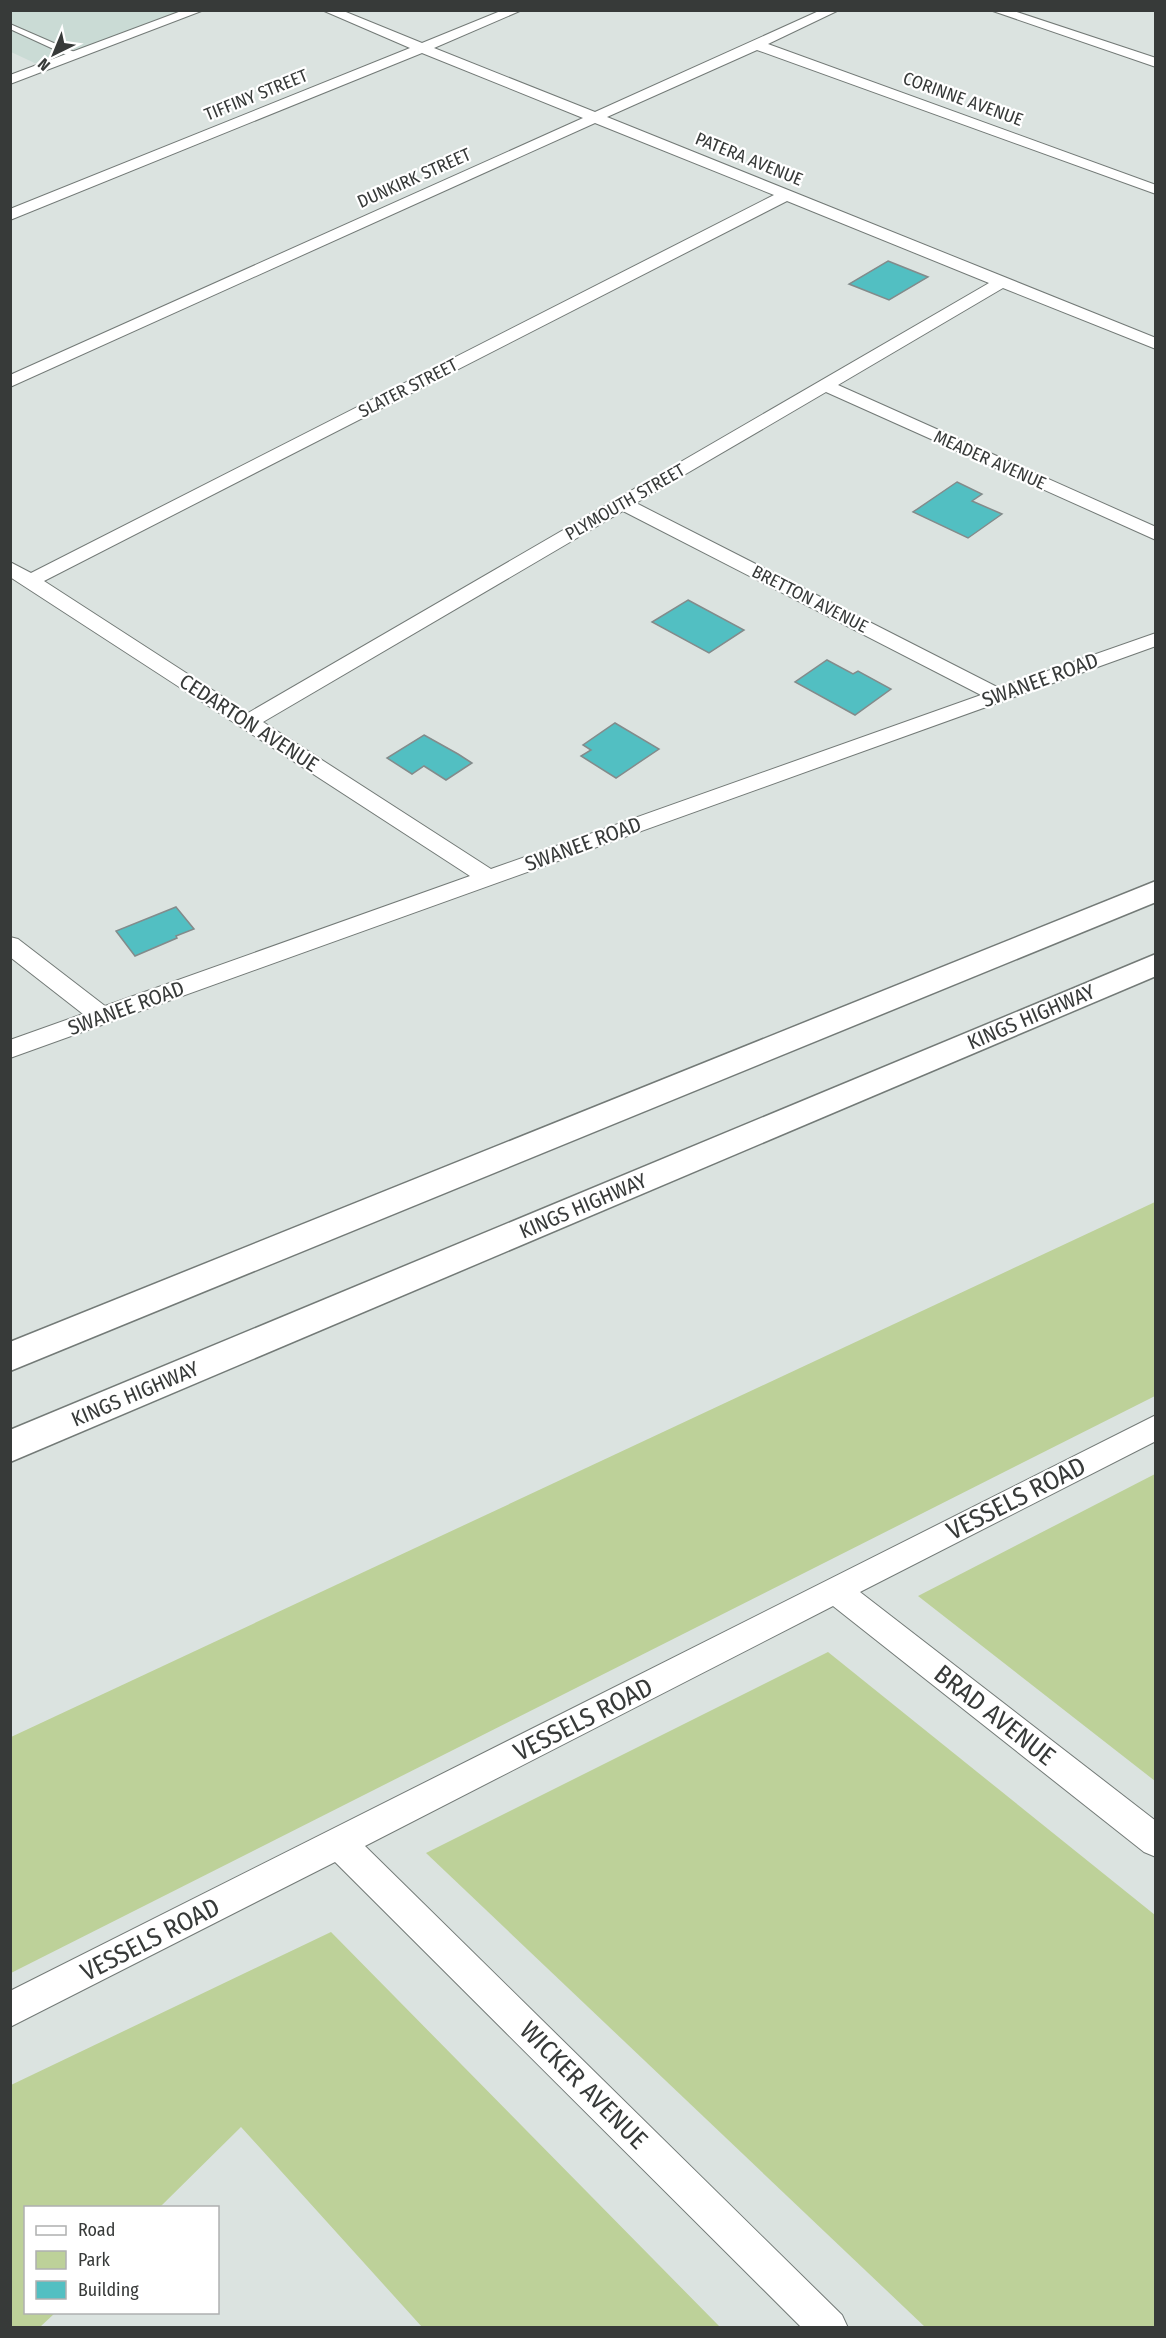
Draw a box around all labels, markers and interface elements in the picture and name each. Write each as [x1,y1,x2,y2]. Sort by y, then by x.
north arrow [24,24,84,84]
text: N [34,54,54,75]
street label: TIFFINY STREET [201,64,312,126]
street label: CORINNE AVENUE [900,67,1026,131]
street label: PATERA AVENUE [692,127,806,191]
street label: DUNKIRK STREET [354,143,475,213]
street label: SLATER STREET [355,353,462,422]
street label: MEADER AVENUE [931,425,1049,495]
street label: PLYMOUTH STREET [561,459,689,545]
street label: BRETTON AVENUE [748,560,872,638]
street label: SWANEE ROAD [978,647,1102,713]
street label: CEDARTON AVENUE [175,668,324,778]
street label: SWANEE ROAD [521,811,645,877]
street label: SWANEE ROAD [64,975,188,1041]
street label: KINGS HIGHWAY [963,978,1099,1056]
street label: KINGS HIGHWAY [515,1167,651,1245]
street label: KINGS HIGHWAY [67,1355,203,1433]
street label: VESSELS ROAD [942,1450,1091,1547]
street label: BRAD AVENUE [928,1658,1061,1772]
street label: VESSELS ROAD [509,1671,658,1768]
street label: VESSELS ROAD [76,1891,225,1988]
street label: WICKER AVENUE [513,2015,654,2156]
legend [24,2206,219,2314]
text: Road [78,2219,115,2241]
text: Park [78,2249,111,2271]
text: Building [78,2279,139,2301]

